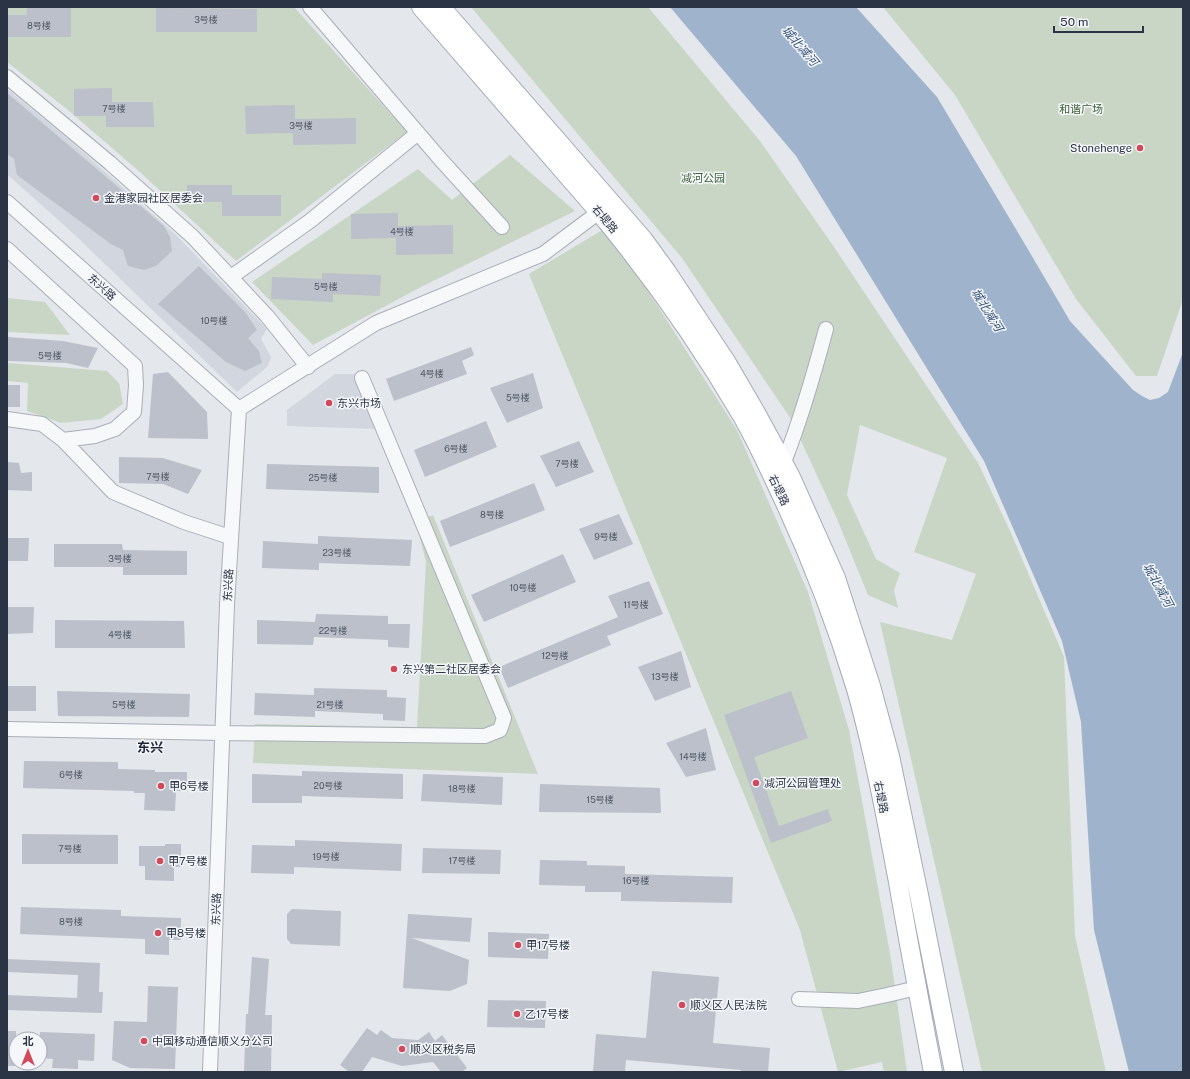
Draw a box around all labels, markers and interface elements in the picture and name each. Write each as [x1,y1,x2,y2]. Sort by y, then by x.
scale bar [1054,8,1143,34]
house number: 3号楼 [194,14,218,25]
text: 50 m [1060,15,1088,29]
house number: 8号楼 [27,20,51,31]
water label: 城北减河 [779,23,822,70]
house number: 7号楼 [102,103,126,114]
park label: 和谐广场 [1059,103,1103,115]
house number: 3号楼 [289,120,313,131]
place label: Stonehenge [1070,142,1132,154]
marker: Stonehenge [1135,143,1145,153]
park label: 减河公园 [681,172,725,184]
place label: 金港家园社区居委会 [104,192,203,204]
marker: 金港家园社区居委会 [91,193,101,203]
street label: 右堤路 [590,203,620,235]
house number: 4号楼 [390,226,414,237]
street label: 东兴路 [86,272,118,302]
house number: 5号楼 [314,281,338,292]
water label: 城北减河 [968,286,1007,336]
house number: 10号楼 [200,315,228,326]
house number: 5号楼 [38,350,62,361]
house number: 4号楼 [420,368,444,379]
house number: 5号楼 [506,392,530,403]
place label: 东兴市场 [337,397,381,409]
marker: 东兴市场 [324,398,334,408]
house number: 6号楼 [444,443,468,454]
house number: 7号楼 [555,458,579,469]
house number: 7号楼 [146,471,170,482]
house number: 25号楼 [308,472,338,483]
street label: 右堤路 [766,473,792,507]
house number: 8号楼 [480,509,504,520]
house number: 9号楼 [594,531,618,542]
house number: 23号楼 [322,547,352,558]
house number: 3号楼 [108,553,132,564]
water label: 城北减河 [1140,561,1177,611]
street label: 东兴路 [221,568,235,602]
house number: 10号楼 [509,582,537,593]
house number: 11号楼 [623,599,649,610]
house number: 22号楼 [319,625,347,636]
house number: 4号楼 [108,629,132,640]
house number: 12号楼 [541,650,569,661]
place label: 东兴第二社区居委会 [402,663,501,675]
marker: 东兴第二社区居委会 [389,664,399,674]
house number: 13号楼 [651,671,679,682]
house number: 5号楼 [112,699,136,710]
house number: 21号楼 [316,699,344,710]
district label: 东兴 [137,740,163,755]
house number: 14号楼 [679,751,707,762]
house number: 6号楼 [59,769,83,780]
place label: 减河公园管理处 [764,777,841,789]
marker: 减河公园管理处 [751,778,761,788]
place label: 甲6号楼 [169,780,209,792]
house number: 20号楼 [314,780,342,791]
street label: 右堤路 [872,780,890,814]
marker: 甲6号楼 [156,781,166,791]
house number: 18号楼 [448,783,476,794]
house number: 15号楼 [586,794,614,805]
house number: 7号楼 [58,843,82,854]
house number: 19号楼 [312,851,340,862]
place label: 甲7号楼 [168,855,208,867]
house number: 17号楼 [448,855,476,866]
marker: 甲7号楼 [155,856,165,866]
house number: 16号楼 [622,875,650,886]
street label: 东兴路 [209,892,223,926]
house number: 8号楼 [59,916,83,927]
place label: 甲8号楼 [166,927,206,939]
marker: 甲8号楼 [153,928,163,938]
place label: 甲17号楼 [526,939,570,951]
marker: 甲17号楼 [513,940,523,950]
place label: 顺义区人民法院 [690,999,767,1011]
marker: 顺义区人民法院 [677,1000,687,1010]
place label: 乙17号楼 [525,1008,569,1020]
marker: 乙17号楼 [512,1009,522,1019]
north arrow [8,1031,48,1071]
text: 北 [23,1035,34,1047]
place label: 中国移动通信顺义分公司 [152,1035,273,1047]
marker: 中国移动通信顺义分公司 [139,1036,149,1046]
place label: 顺义区税务局 [410,1043,476,1055]
marker: 顺义区税务局 [397,1044,407,1054]

